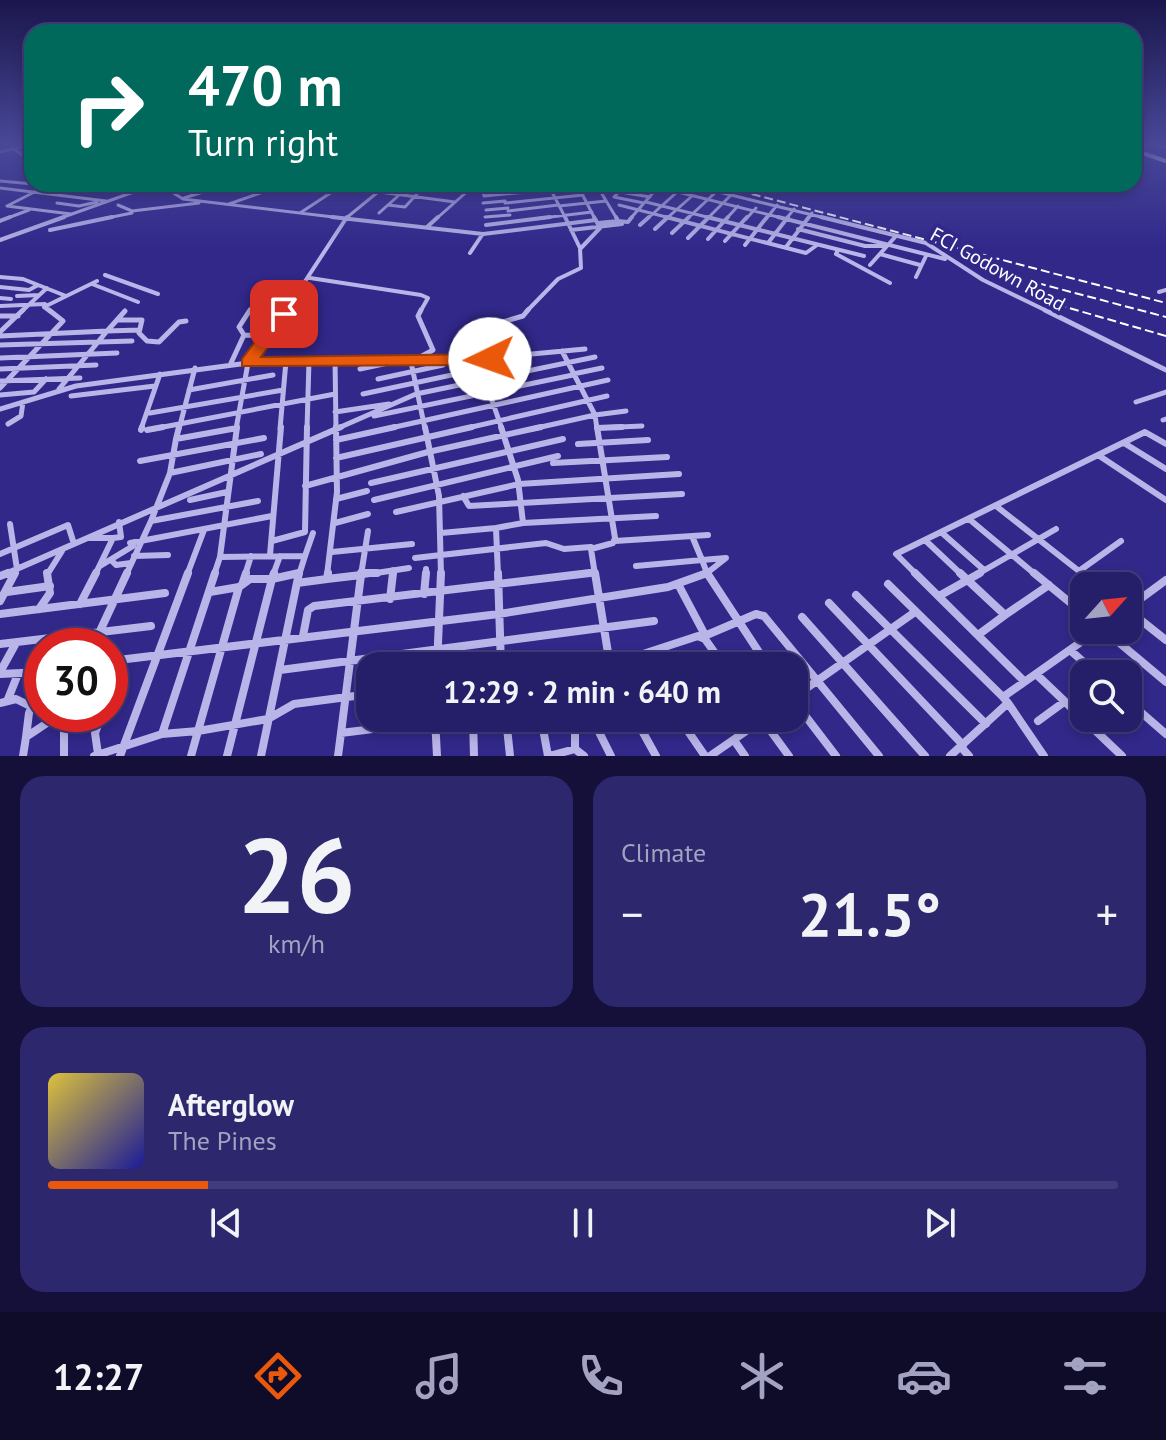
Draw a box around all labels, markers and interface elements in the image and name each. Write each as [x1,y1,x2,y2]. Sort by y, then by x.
text: 470 m [188,49,343,121]
icon: right [56,56,160,160]
text: Turn right [188,119,338,166]
street label: FCI Godown Road [926,221,1070,317]
pin [250,280,318,348]
icon: arrive [262,292,306,336]
position arrow [448,317,532,401]
north arrow [1070,572,1142,644]
map controls [1070,572,1142,732]
speed limit sign: 30 [24,628,128,732]
button: search [1070,660,1142,732]
text: 12:29 · 2 min · 640 m [443,672,721,711]
text: 26 [238,807,355,942]
text: Climate [621,836,706,869]
text: 21.5° [798,875,941,953]
text: − [621,885,643,942]
text: + [1096,885,1118,942]
text: km/h [268,927,325,960]
text: Afterglow [168,1085,294,1124]
text: The Pines [168,1124,277,1157]
icon: previous [204,1201,248,1245]
icon: pause [561,1201,605,1245]
icon: next [918,1201,962,1245]
icon: directions [250,1348,306,1404]
icon: music [411,1348,467,1404]
icon: phone [573,1348,629,1404]
icon: climate [734,1348,790,1404]
icon: car [896,1348,952,1404]
icon: filters [1057,1348,1113,1404]
text: 12:27 [53,1353,144,1400]

